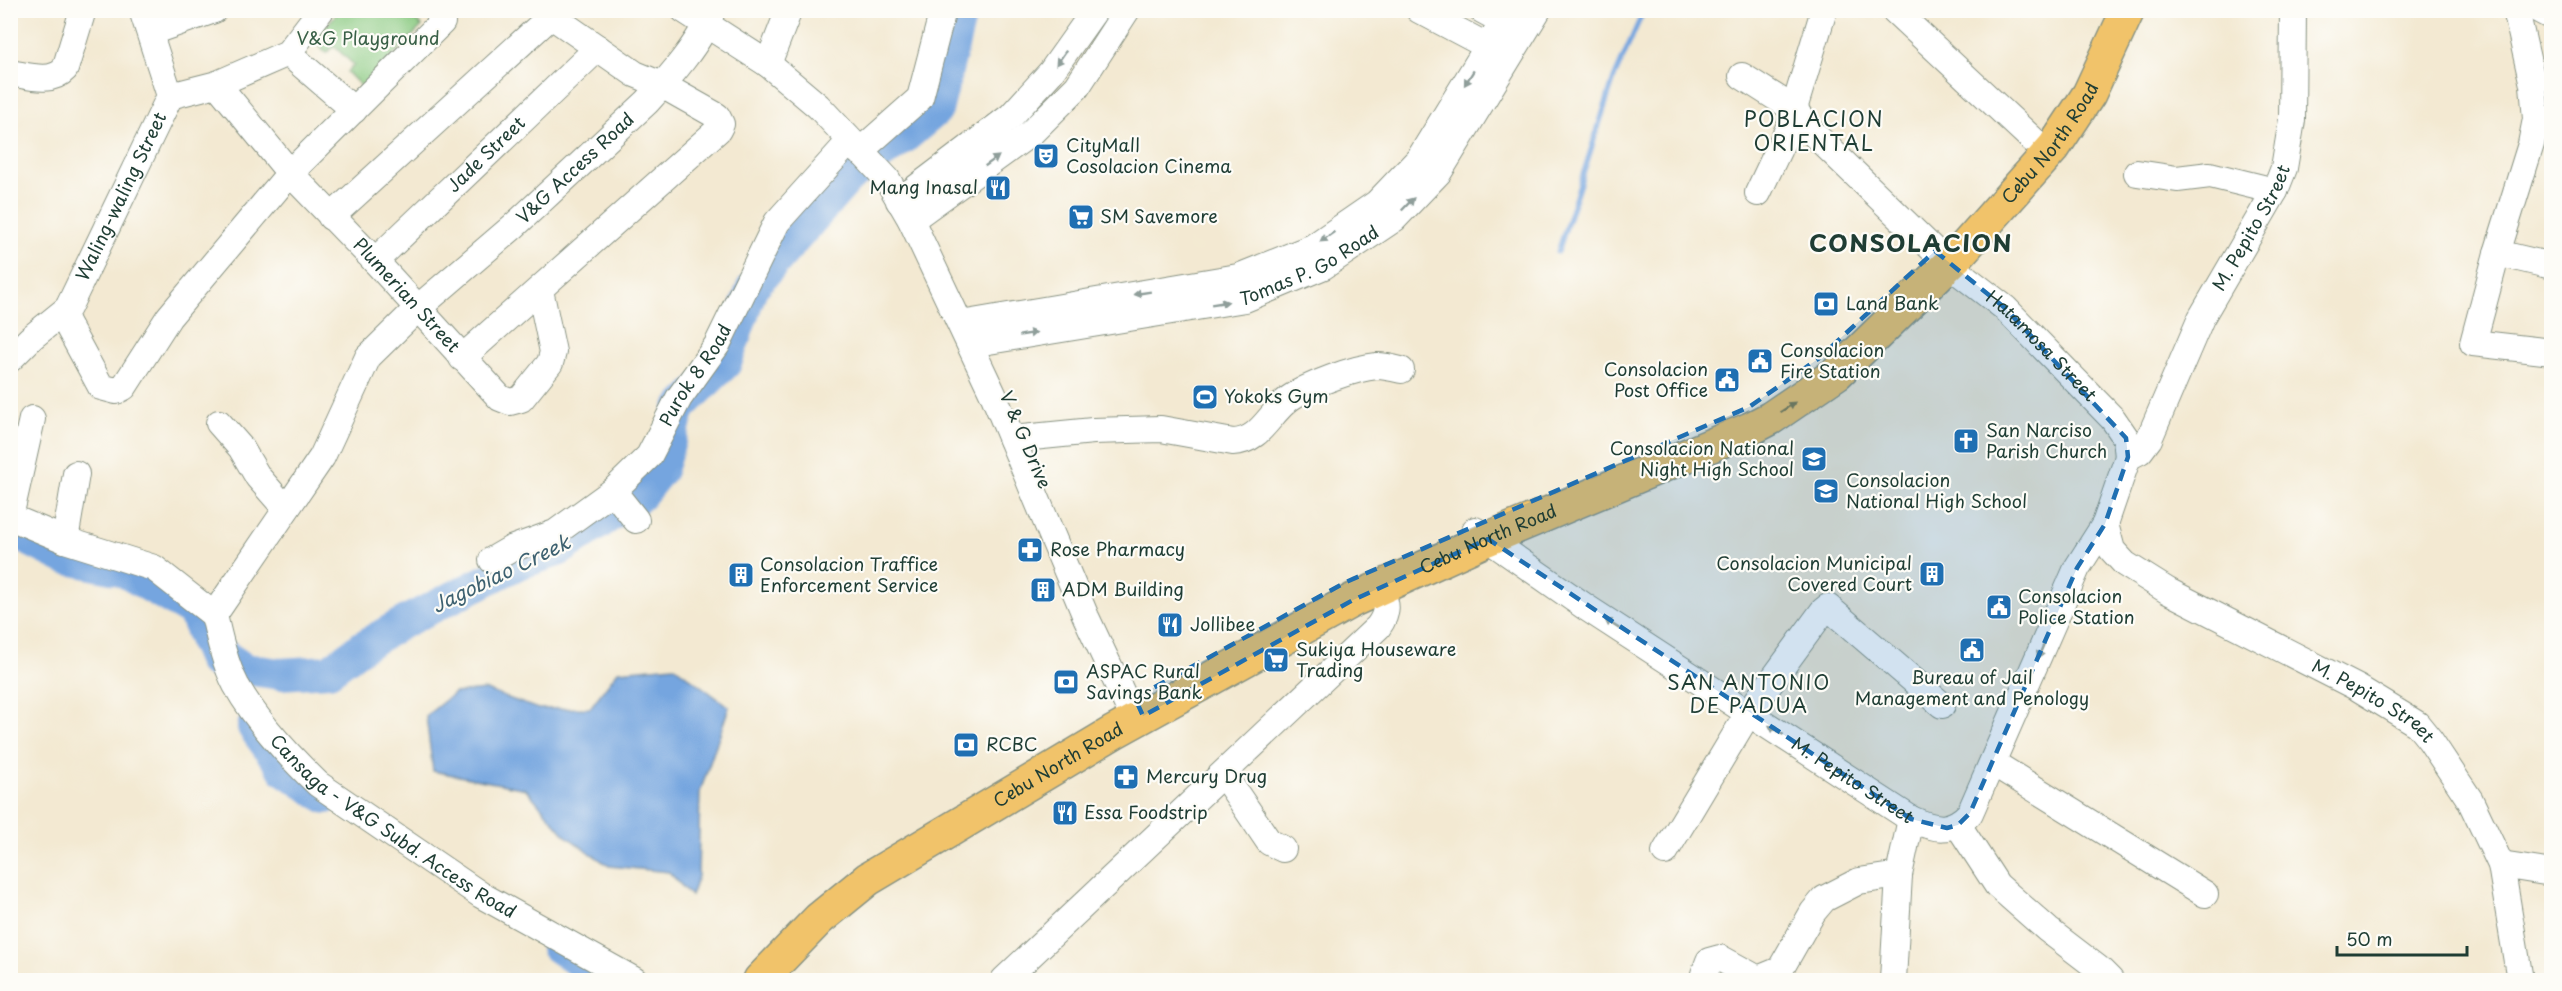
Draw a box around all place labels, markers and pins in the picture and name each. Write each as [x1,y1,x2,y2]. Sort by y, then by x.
place label: CityMall Cosolacion Cinema [1066,131,1232,179]
theatre icon: CityMall Cosolacion Cinema [1031,141,1061,171]
place label: Mang Inasal [870,173,978,200]
restaurant icon: Mang Inasal [983,173,1013,203]
supermarket icon: SM Savemore [1066,202,1096,232]
place label: SM Savemore [1100,202,1218,229]
bank icon: Land Bank [1811,289,1841,319]
place label: Land Bank [1846,289,1939,316]
place label: Consolacion Fire Station [1780,336,1884,384]
public building icon: Consolacion Fire Station [1745,346,1775,376]
place label: Consolacion Post Office [1604,355,1708,403]
public building icon: Consolacion Post Office [1712,365,1742,395]
sports icon: Yokoks Gym [1190,382,1220,412]
place label: Yokoks Gym [1224,382,1329,409]
place label: San Narciso Parish Church [1986,416,2107,464]
church icon: San Narciso Parish Church [1951,426,1981,456]
place label: Consolacion National Night High School [1610,434,1794,482]
school or university icon: Consolacion National Night High School [1799,444,1829,474]
place label: Consolacion National High School [1846,466,2027,514]
school or university icon: Consolacion National High School [1811,476,1841,506]
pharmacy icon: Rose Pharmacy [1015,535,1045,565]
place label: Rose Pharmacy [1050,535,1185,562]
place label: Consolacion Municipal Covered Court [1716,549,1912,597]
place label: Consolacion Traffice Enforcement Service [760,550,938,598]
building icon: Consolacion Municipal Covered Court [1917,559,1947,589]
building icon: Consolacion Traffice Enforcement Service [726,560,756,590]
building icon: ADM Building [1028,575,1058,605]
place label: ADM Building [1062,575,1184,602]
place label: Consolacion Police Station [2018,582,2135,630]
public building icon: Consolacion Police Station [1984,592,2014,622]
restaurant icon: Jollibee [1155,610,1185,640]
place label: Jollibee [1190,610,1255,637]
place label: Sukiya Houseware Trading [1296,635,1456,683]
public building icon: Bureau of Jail Management and Penology [1957,635,1987,665]
supermarket icon: Sukiya Houseware Trading [1261,645,1291,675]
place label: ASPAC Rural Savings Bank [1086,657,1202,705]
place label: Bureau of Jail Management and Penology [1855,663,2089,711]
bank icon: ASPAC Rural Savings Bank [1051,667,1081,697]
bank icon: RCBC [951,730,981,760]
place label: RCBC [986,730,1038,757]
pharmacy icon: Mercury Drug [1111,762,1141,792]
place label: Mercury Drug [1146,762,1267,789]
restaurant icon: Essa Foodstrip [1050,798,1080,828]
place label: Essa Foodstrip [1084,798,1208,825]

